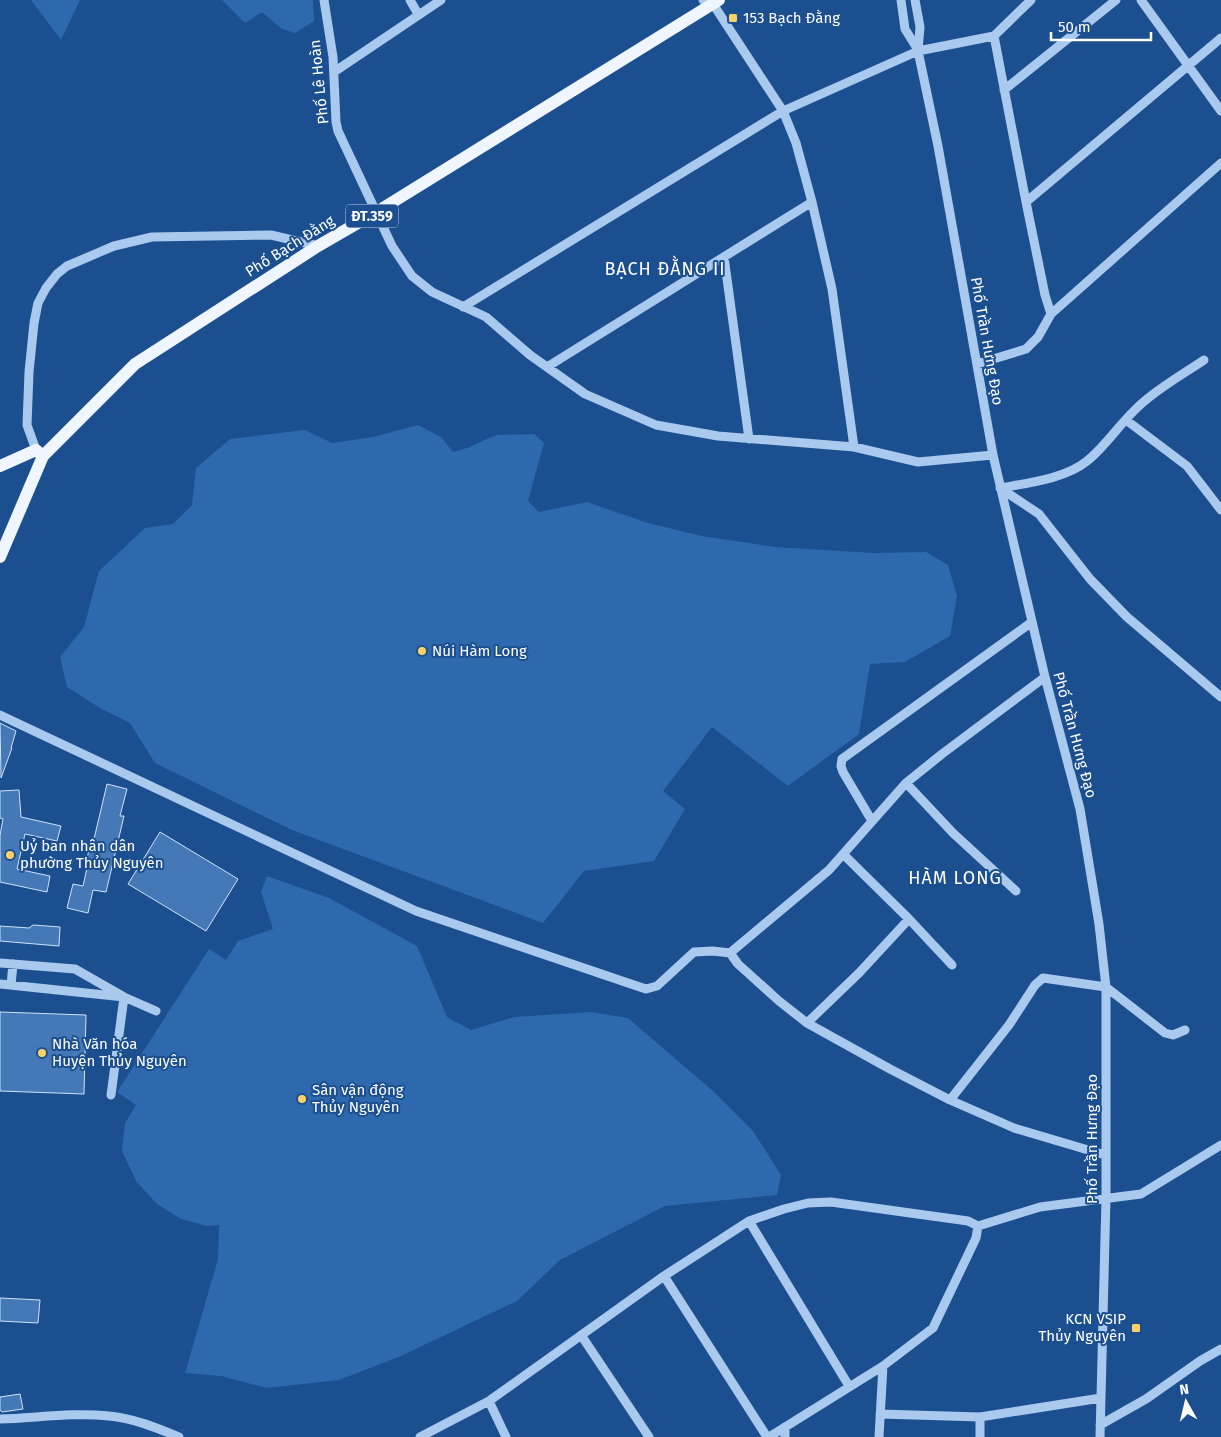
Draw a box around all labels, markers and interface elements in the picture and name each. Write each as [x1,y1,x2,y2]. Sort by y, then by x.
place label: 153 Bạch Đằng [743,9,840,27]
scale bar [1051,10,1151,42]
marker: 153 Bạch Đằng [727,12,739,24]
text: 50 m [1058,18,1091,36]
street label: Phố Lê Hoàn [306,39,332,125]
road number: ĐT.359 [346,205,398,228]
street label: Phố Bạch Đằng [242,211,338,281]
district label: BẠCH ĐẰNG II [604,255,726,280]
street label: Phố Trần Hưng Đạo [967,276,1007,406]
place label: Núi Hàm Long [432,642,527,660]
marker: Núi Hàm Long [416,645,428,657]
street label: Phố Trần Hưng Đạo [1050,670,1100,800]
place label: Uỷ ban nhân dân phường Thủy Nguyên [20,837,163,872]
marker: Uỷ ban nhân dân phường Thủy Nguyên [4,849,16,861]
district label: HÀM LONG [908,866,1002,889]
place label: Nhà Văn hóa Huyện Thủy Nguyên [52,1035,187,1070]
marker: Nhà Văn hóa Huyện Thủy Nguyên [36,1047,48,1059]
street label: Phố Trần Hưng Đạo [1083,1074,1101,1204]
place label: Sân vận động Thủy Nguyên [312,1081,404,1116]
marker: Sân vận động Thủy Nguyên [296,1093,308,1105]
place label: KCN VSIP Thủy Nguyên [1038,1310,1126,1345]
marker: KCN VSIP Thủy Nguyên [1130,1322,1142,1334]
north arrow [1161,1377,1211,1427]
text: N [1178,1381,1190,1399]

